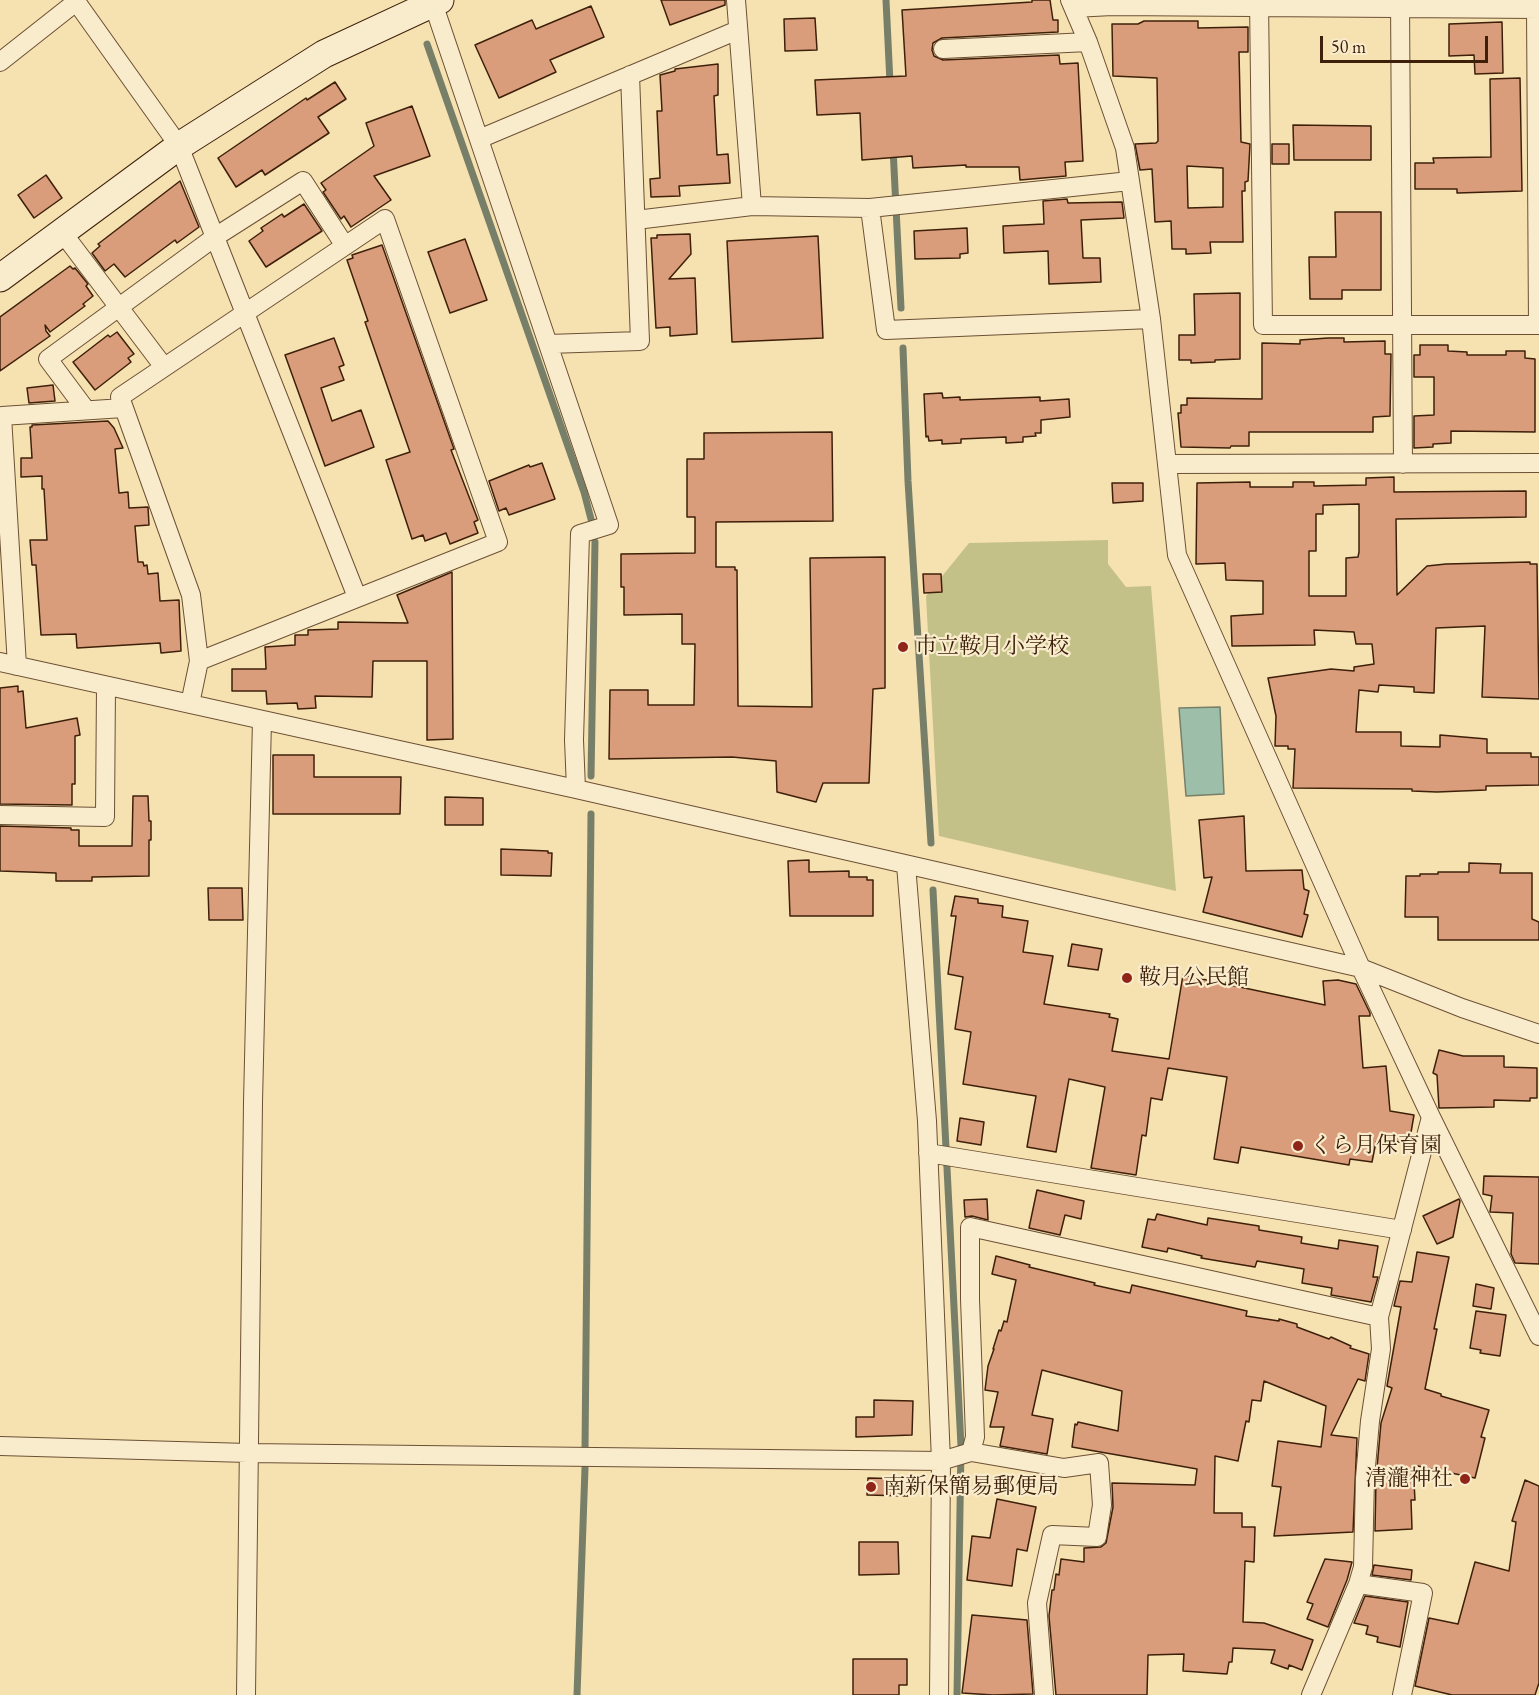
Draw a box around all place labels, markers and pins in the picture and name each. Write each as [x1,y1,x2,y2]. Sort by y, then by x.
place label: 市立鞍月小学校 [915,634,1069,660]
marker: 市立鞍月小学校 [896,640,910,654]
place label: 鞍月公民館 [1139,965,1249,991]
marker: 鞍月公民館 [1120,971,1134,985]
place label: くら月保育園 [1310,1133,1442,1159]
marker: くら月保育園 [1291,1139,1305,1153]
place label: 清瀧神社 [1365,1466,1453,1492]
marker: 清瀧神社 [1458,1472,1472,1486]
place label: 南新保簡易郵便局 [883,1474,1059,1500]
marker: 南新保簡易郵便局 [864,1480,878,1494]

